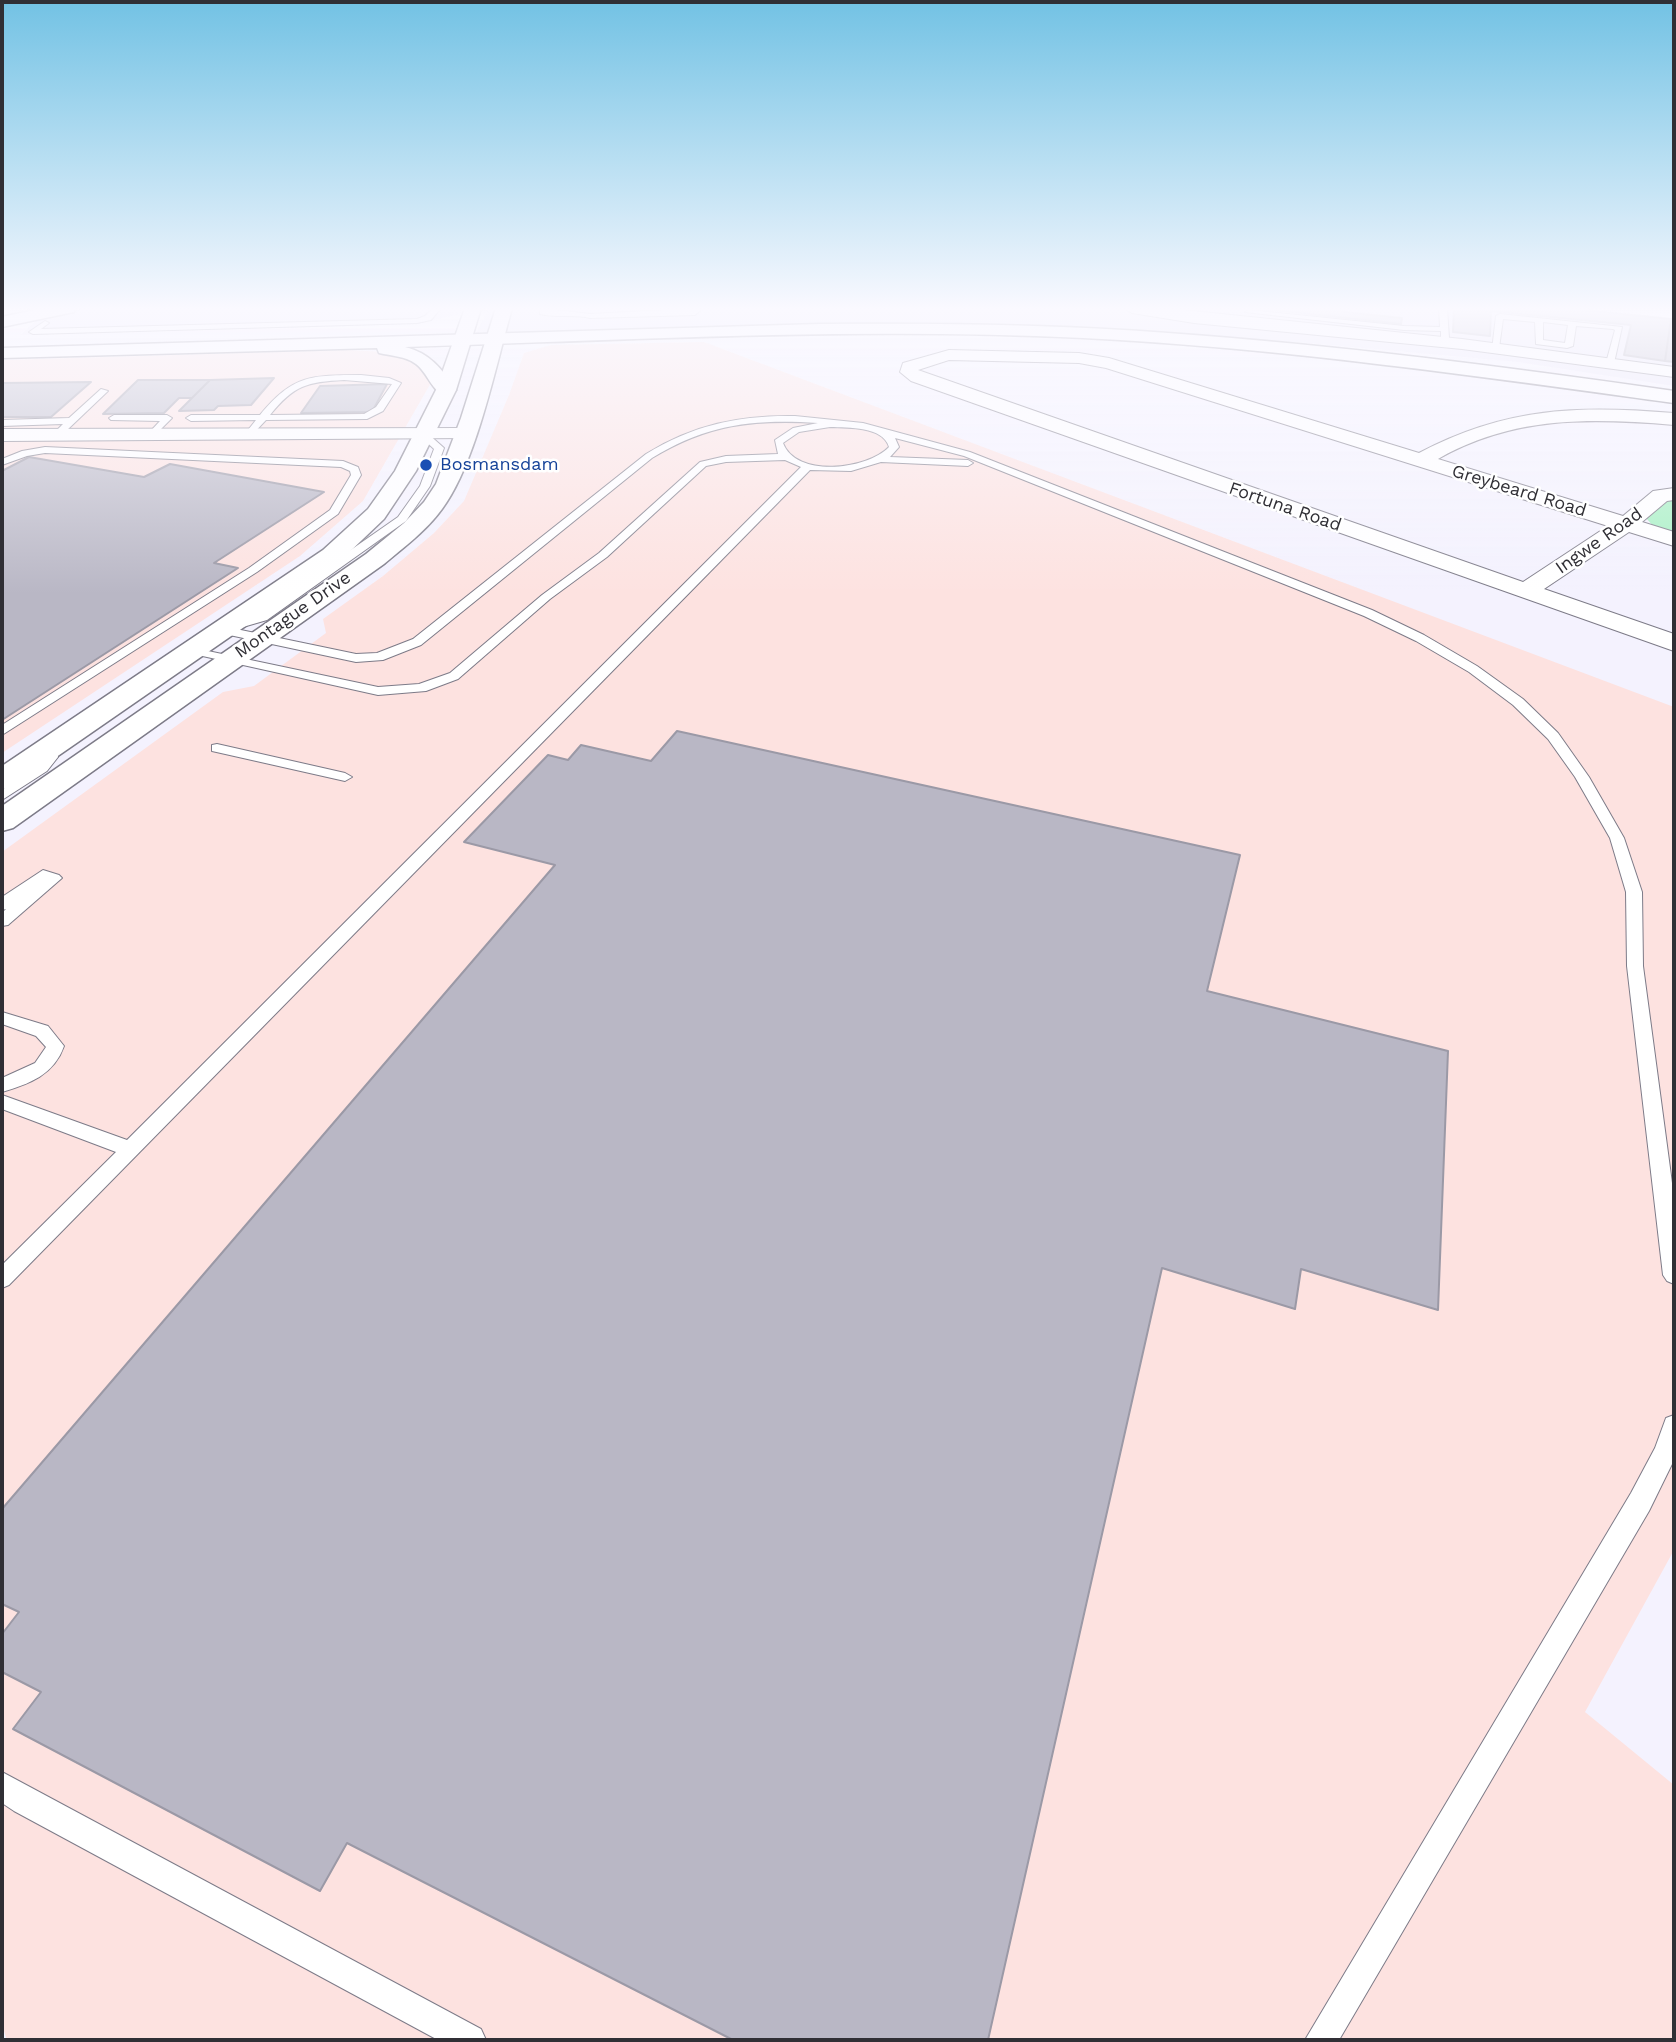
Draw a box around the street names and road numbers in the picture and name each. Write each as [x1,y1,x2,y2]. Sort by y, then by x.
street label: Greybeard Road [1449,460,1589,522]
street label: Fortuna Road [1226,478,1344,536]
street label: Ingwe Road [1551,503,1647,579]
street label: Montague Drive [231,567,355,663]

